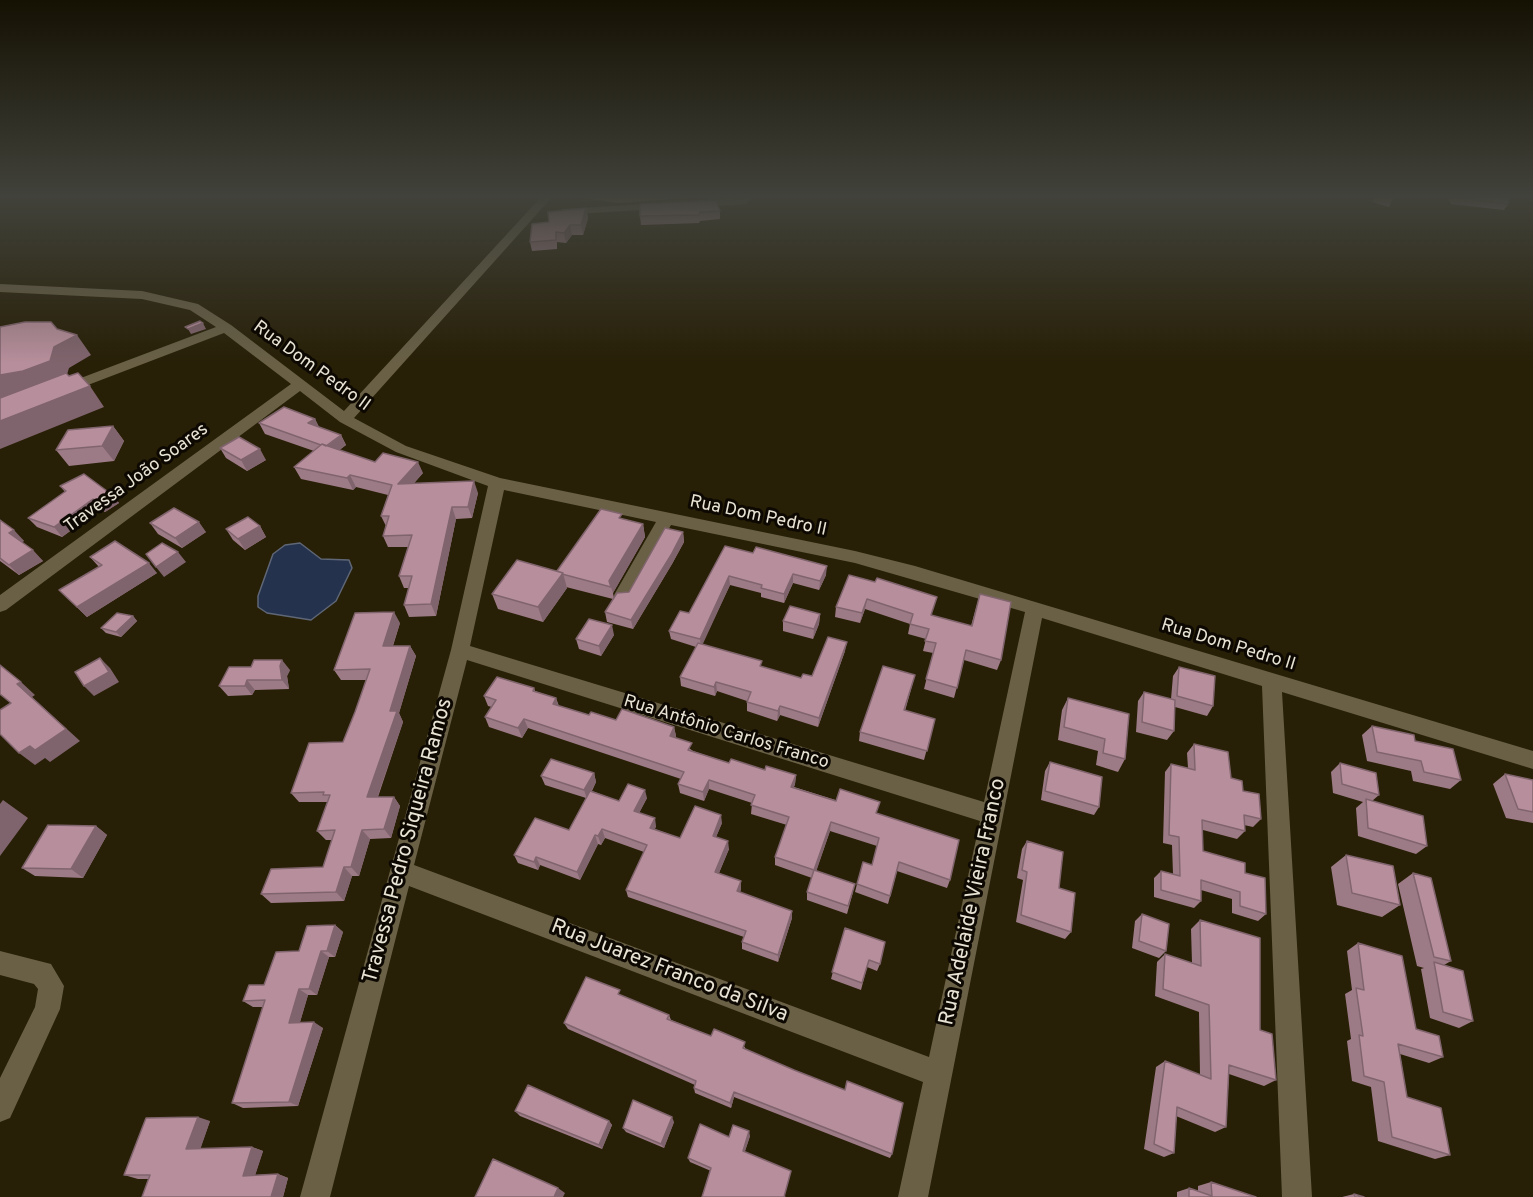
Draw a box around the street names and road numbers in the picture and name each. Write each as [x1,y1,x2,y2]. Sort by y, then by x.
street label: Rua Dom Pedro II [248,317,374,417]
street label: Travessa João Soares [61,420,213,538]
street label: Rua Dom Pedro II [687,492,829,542]
street label: Rua Dom Pedro II [1158,615,1298,677]
street label: Rua Antônio Carlos Franco [621,691,831,775]
street label: Travessa Pedro Siqueira Ramos [359,696,459,986]
street label: Rua Adelaide Vieira Franco [935,776,1013,1028]
street label: Rua Juarez Franco da Silva [547,915,791,1029]

